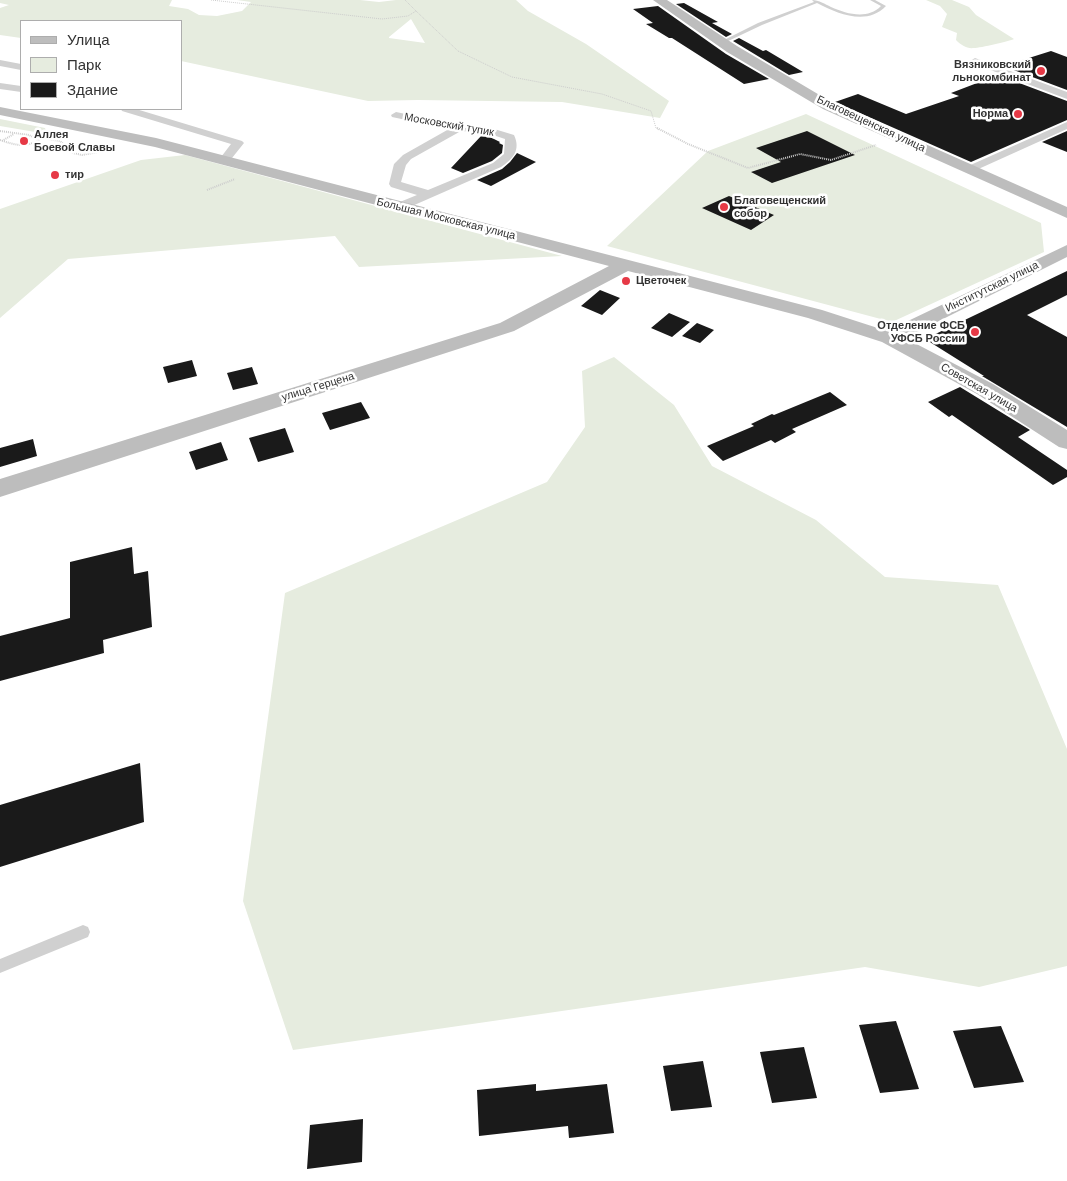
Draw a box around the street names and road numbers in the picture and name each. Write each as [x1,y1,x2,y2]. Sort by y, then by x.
street label: Благовещенская улица [815,93,927,155]
street label: Московский тупик [403,111,495,139]
street label: Большая Московская улица [375,195,517,243]
street label: Институтская улица [943,259,1041,315]
street label: Советская улица [938,361,1020,415]
street label: улица Герцена [280,370,356,404]

